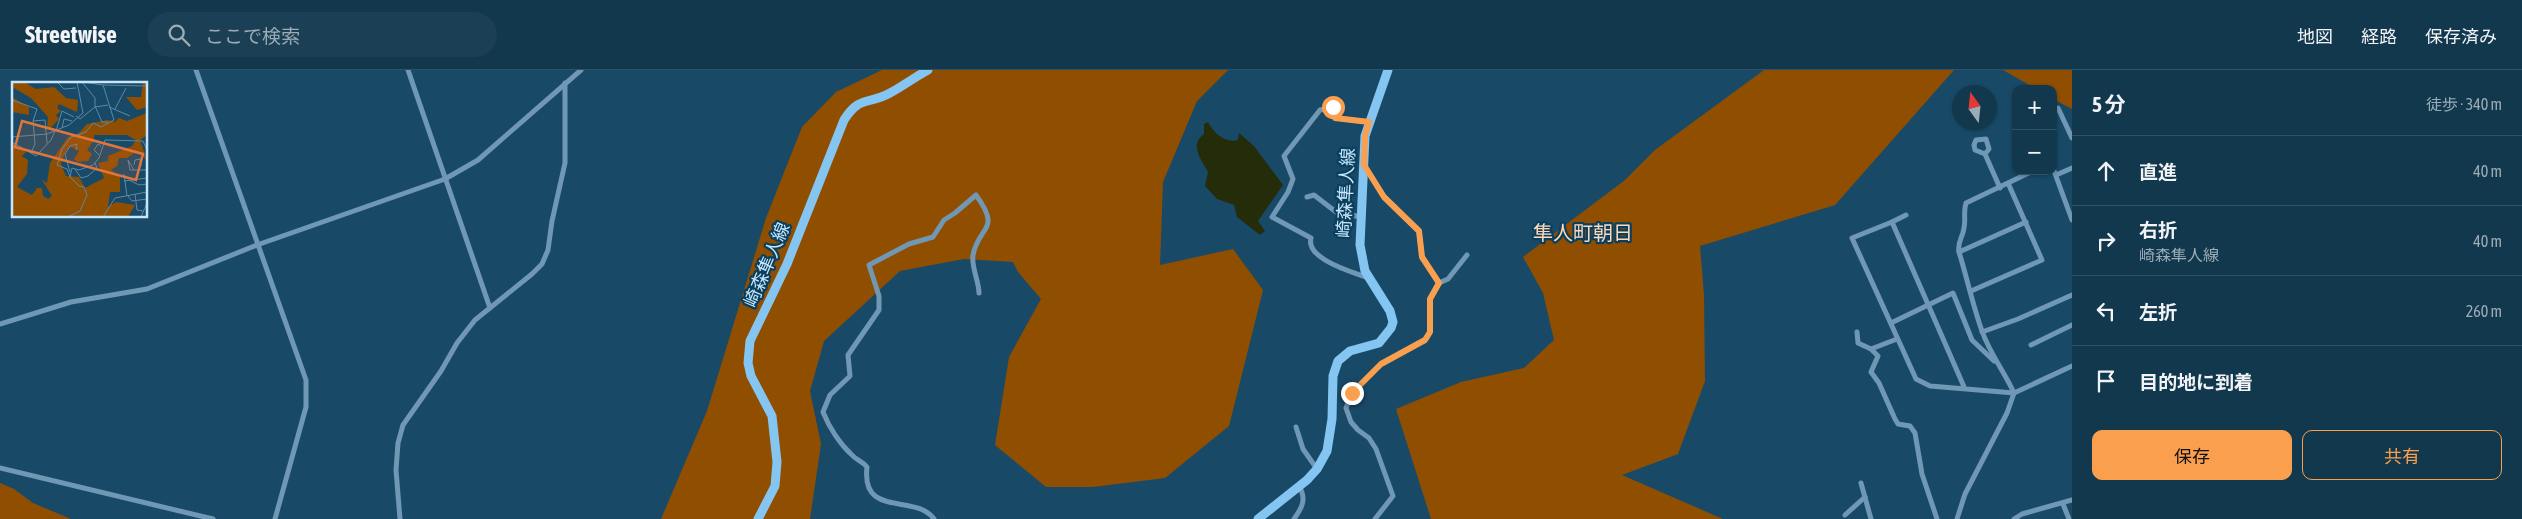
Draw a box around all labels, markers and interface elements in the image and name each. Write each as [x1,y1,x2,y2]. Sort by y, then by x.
search box [147,12,497,57]
text: Streetwise [25,21,117,48]
icon: search [165,21,193,49]
text: ここで検索 [205,25,300,47]
text: 地図 [2297,26,2333,47]
text: 経路 [2361,26,2397,47]
text: 保存済み [2425,26,2497,47]
inset map [12,82,148,218]
north arrow [1952,85,1997,130]
map controls [2012,85,2057,175]
button: + [2012,85,2057,130]
text: 5 分 [2092,92,2126,116]
text: 徒歩 · 340 m [2426,95,2502,113]
route start [1322,96,1345,119]
button: − [2012,130,2057,175]
street label: 崎森隼人線 [1333,147,1358,238]
icon: ahead [2092,157,2120,185]
text: 直進 [2139,161,2177,183]
text: 40 m [2473,162,2502,180]
street label: 崎森隼人線 [739,219,794,310]
text: 右折 [2139,219,2177,241]
district label: 隼人町朝日 [1533,221,1633,244]
icon: right [2092,227,2120,255]
text: 40 m [2473,232,2502,250]
text: 崎森隼人線 [2139,246,2219,264]
icon: left [2092,297,2120,325]
text: 左折 [2139,301,2177,323]
text: 260 m [2466,302,2502,320]
icon: arrive [2092,367,2120,395]
text: 目的地に到着 [2139,371,2253,393]
route end [1341,382,1364,405]
button: 保存 [2092,430,2292,480]
button: 共有 [2302,430,2502,480]

